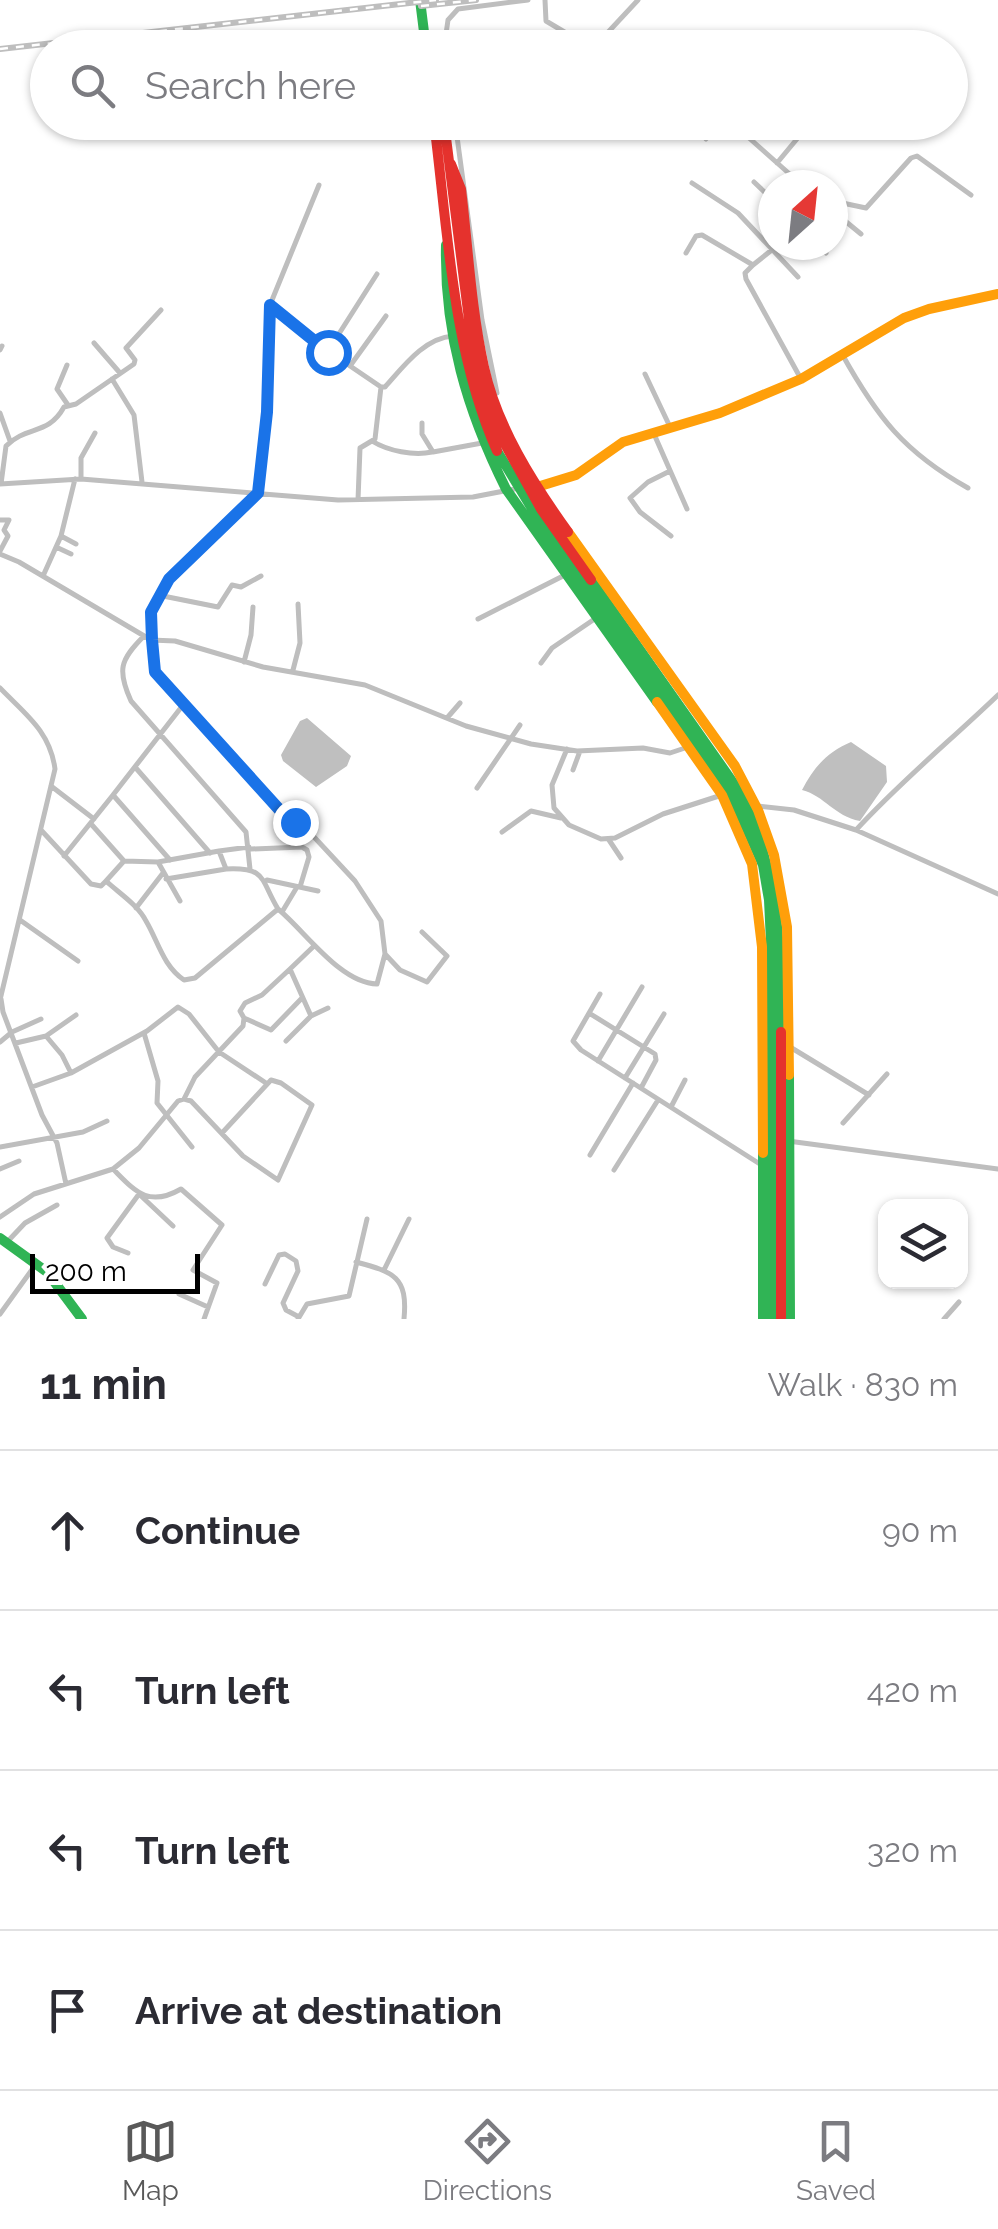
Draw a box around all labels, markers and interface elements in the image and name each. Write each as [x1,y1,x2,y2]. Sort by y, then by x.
search box [30,30,968,140]
icon: search [65,58,120,113]
text: Search here [145,63,356,108]
north arrow [758,170,848,260]
route start [306,330,352,376]
route end [273,800,319,846]
map controls [878,1199,968,1289]
button: layers [878,1199,968,1289]
scale bar [30,1249,200,1294]
text: 200 m [45,1255,127,1288]
text: 11 min [40,1360,167,1409]
text: Walk · 830 m [768,1366,958,1403]
icon: ahead [40,1503,95,1558]
text: Continue [135,1508,300,1553]
text: 90 m [882,1512,958,1549]
icon: left [40,1663,95,1718]
text: Turn left [135,1668,290,1713]
text: 420 m [867,1672,958,1709]
icon: left [40,1823,95,1878]
text: Turn left [135,1828,290,1873]
text: 320 m [867,1832,958,1869]
icon: arrive [40,1983,95,2038]
text: Arrive at destination [135,1988,502,2033]
tab: Map [122,2114,179,2207]
tab: Directions [423,2114,552,2207]
tab: Saved [796,2114,876,2207]

